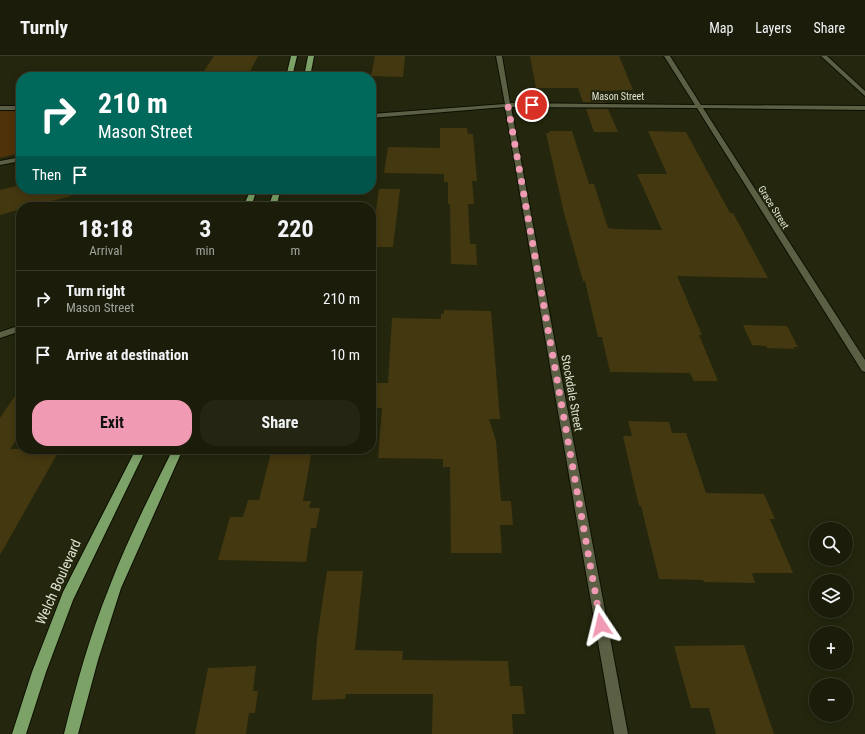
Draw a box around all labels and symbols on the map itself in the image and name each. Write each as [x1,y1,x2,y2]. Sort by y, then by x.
pin [515,88,549,122]
street label: Mason Street [592,91,644,102]
street label: Grace Street [756,184,791,231]
street label: Stockdale Street [558,354,586,433]
street label: Welch Boulevard [32,537,84,627]
position arrow [580,604,622,646]

